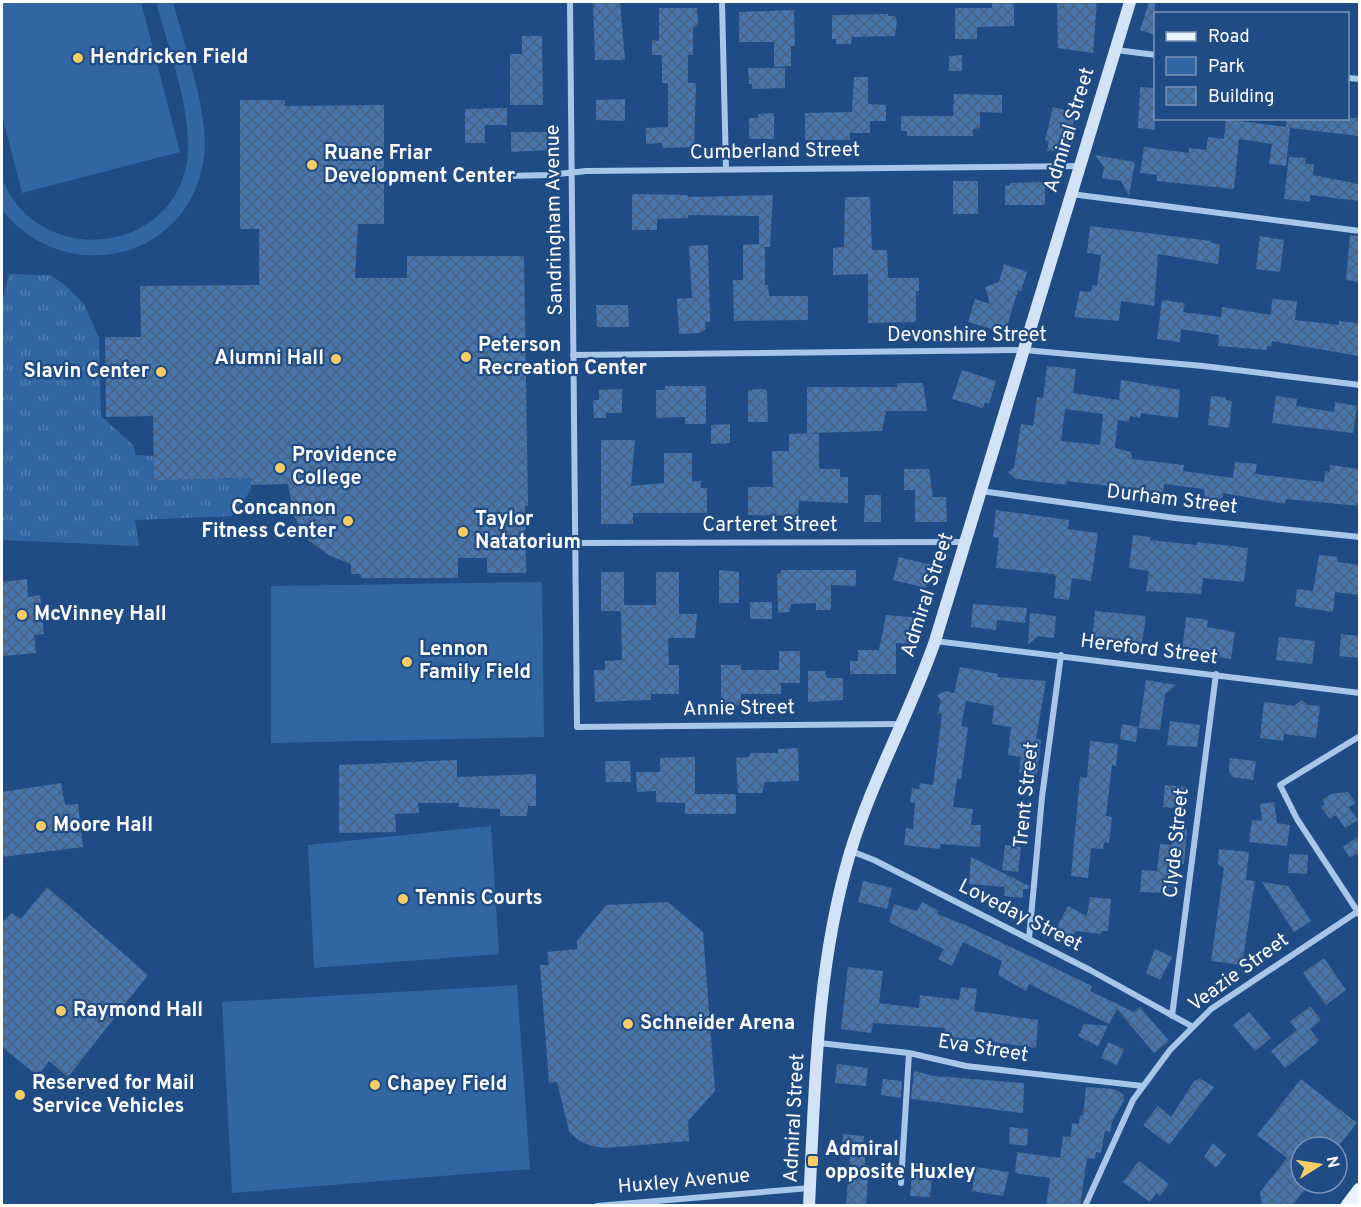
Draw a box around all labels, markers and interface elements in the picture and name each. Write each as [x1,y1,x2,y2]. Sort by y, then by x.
legend [1154,12,1349,120]
text: Road [1208,26,1250,49]
place label: Hendricken Field [90,45,248,71]
marker: Hendricken Field [71,51,85,65]
text: Park [1208,56,1245,79]
street label: Admiral Street [1039,64,1101,196]
text: Building [1208,86,1274,109]
street label: Sandringham Avenue [540,124,570,316]
street label: Cumberland Street [690,138,860,166]
place label: Ruane Friar Development Center [324,141,516,190]
marker: Ruane Friar Development Center [305,158,319,172]
street label: Devonshire Street [887,323,1047,349]
place label: Peterson Recreation Center [478,333,648,382]
place label: Alumni Hall [215,346,324,372]
marker: Peterson Recreation Center [459,350,473,364]
marker: Alumni Hall [329,352,343,366]
place label: Slavin Center [24,359,150,385]
marker: Slavin Center [154,365,168,379]
place label: Providence College [292,443,397,492]
marker: Providence College [273,461,287,475]
street label: Durham Street [1105,479,1239,521]
place label: Concannon Fitness Center [201,496,337,545]
place label: Taylor Natatorium [475,507,581,556]
street label: Carteret Street [702,513,838,539]
marker: Concannon Fitness Center [341,514,355,528]
marker: Taylor Natatorium [456,525,470,539]
street label: Admiral Street [896,529,960,661]
place label: McVinney Hall [34,602,167,628]
marker: McVinney Hall [15,608,29,622]
street label: Hereford Street [1079,629,1219,671]
place label: Lennon Family Field [419,637,531,686]
marker: Lennon Family Field [400,655,414,669]
street label: Annie Street [683,695,795,723]
street label: Trent Street [1009,741,1045,849]
street label: Clyde Street [1158,787,1196,899]
place label: Moore Hall [53,813,153,839]
marker: Moore Hall [34,819,48,833]
street label: Loveday Street [954,874,1086,958]
place label: Tennis Courts [415,886,543,912]
marker: Tennis Courts [396,892,410,906]
street label: Veazie Street [1184,928,1294,1018]
place label: Raymond Hall [73,998,203,1024]
marker: Raymond Hall [54,1004,68,1018]
place label: Schneider Arena [640,1011,795,1037]
marker: Schneider Arena [621,1017,635,1031]
street label: Eva Street [936,1029,1030,1069]
street label: Admiral Street [779,1053,811,1183]
place label: Reserved for Mail Service Vehicles [32,1071,195,1120]
place label: Chapey Field [387,1072,507,1098]
marker: Chapey Field [368,1078,382,1092]
marker: Reserved for Mail Service Vehicles [13,1088,27,1102]
north arrow [1289,1135,1349,1195]
place label: Admiral opposite Huxley [825,1137,976,1186]
marker: Admiral opposite Huxley [806,1154,820,1168]
text: N [1321,1155,1343,1170]
street label: Huxley Avenue [617,1163,751,1201]

